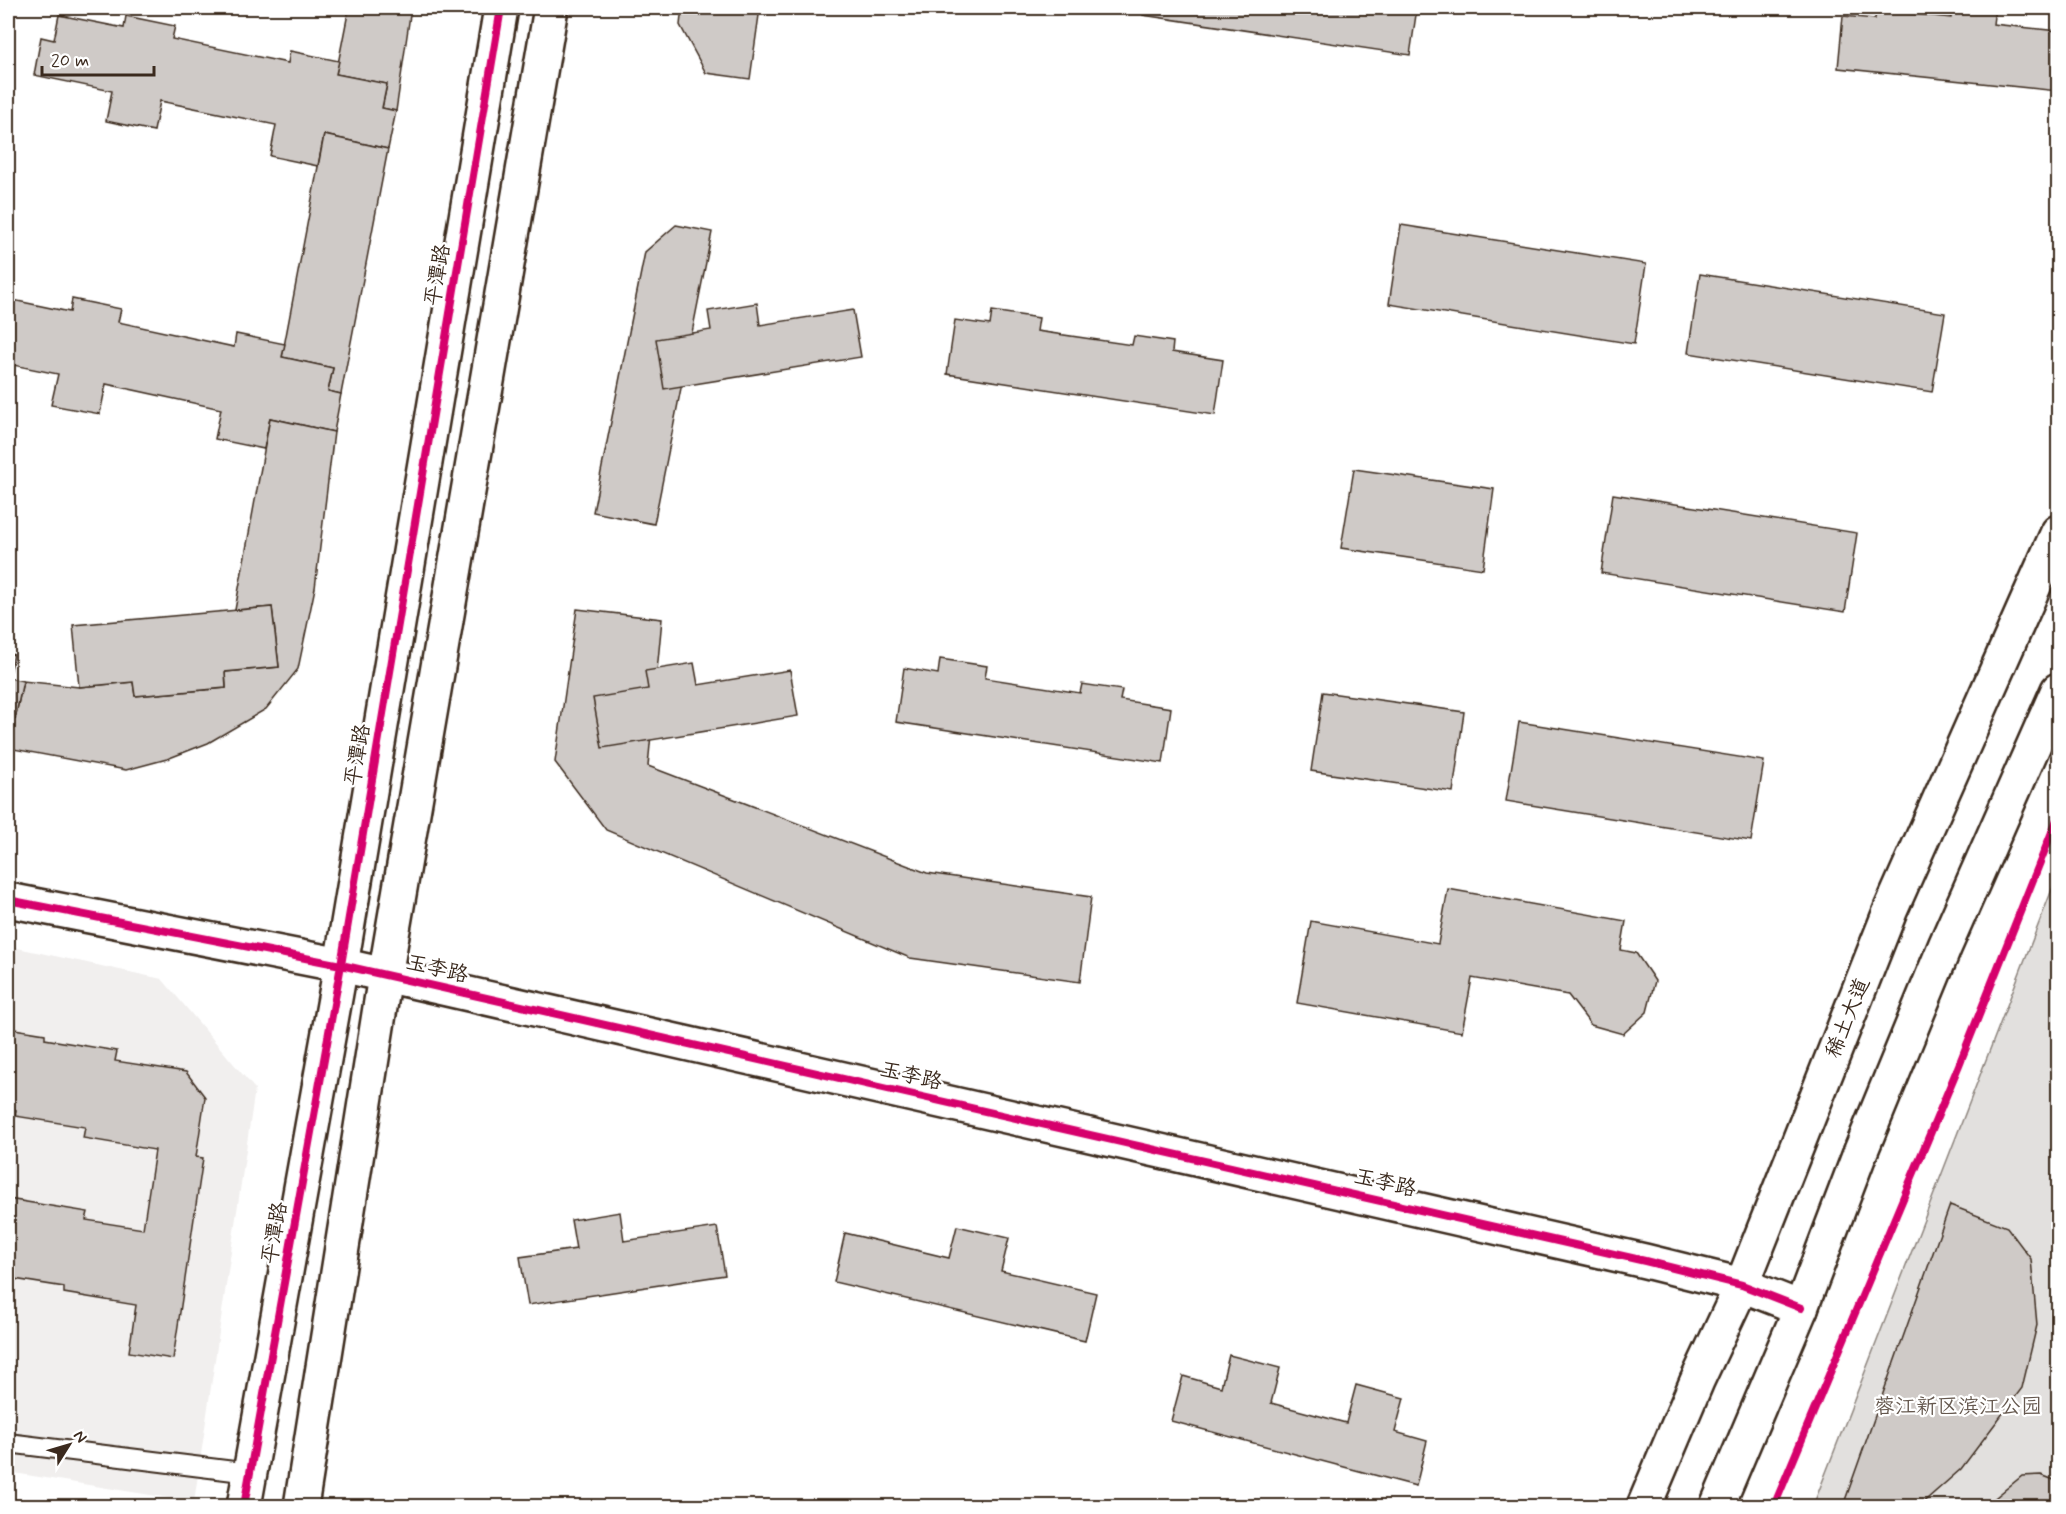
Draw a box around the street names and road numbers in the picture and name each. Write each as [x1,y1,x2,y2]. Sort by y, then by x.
street label: 平潭路 [419,242,457,308]
street label: 平潭路 [339,722,377,788]
street label: 玉李路 [403,948,471,990]
street label: 稀土大道 [1819,974,1877,1062]
street label: 玉李路 [877,1055,945,1097]
street label: 玉李路 [1351,1162,1419,1204]
street label: 平潭路 [256,1200,294,1266]

